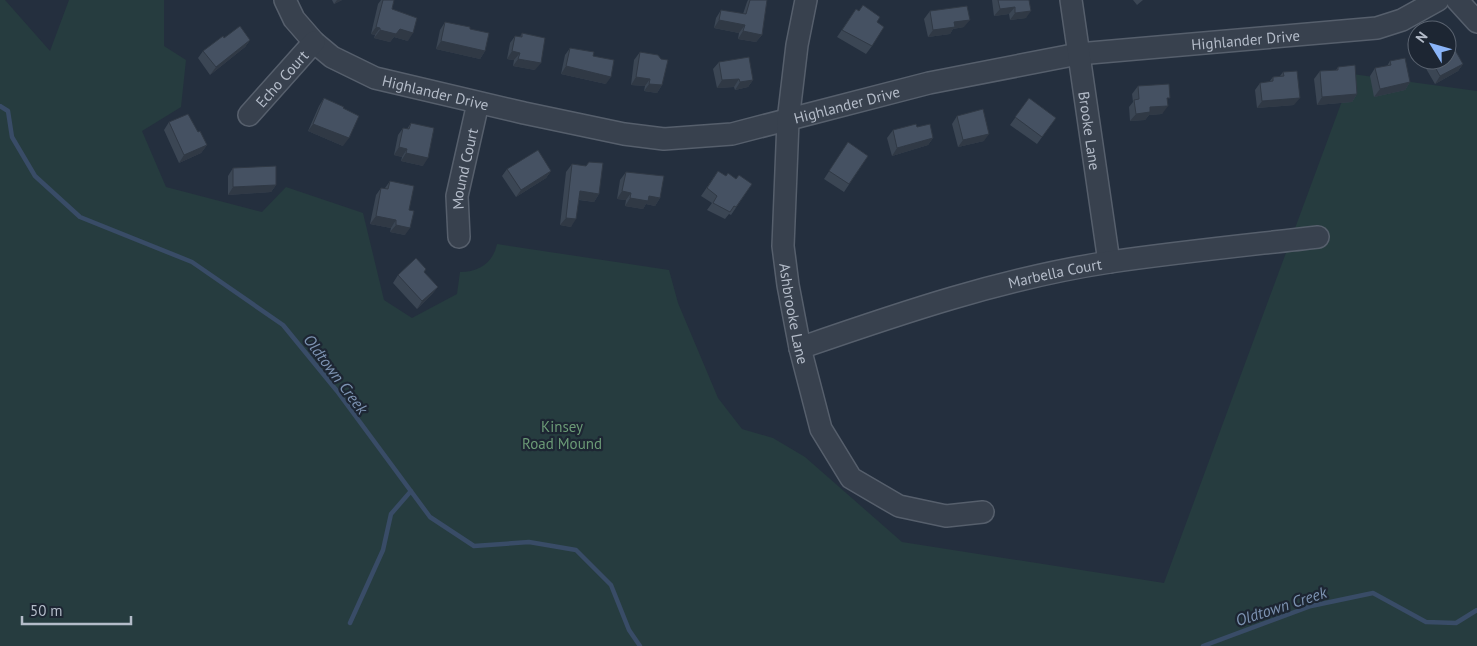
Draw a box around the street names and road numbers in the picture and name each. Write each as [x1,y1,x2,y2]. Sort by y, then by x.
street label: Highlander Drive [1190,25,1301,54]
street label: Echo Court [251,46,312,111]
street label: Highlander Drive [380,71,491,114]
street label: Highlander Drive [792,81,902,127]
street label: Brooke Lane [1075,90,1105,171]
street label: Mound Court [447,126,482,210]
street label: Marbella Court [1006,254,1103,292]
street label: Ashbrooke Lane [776,262,813,366]

